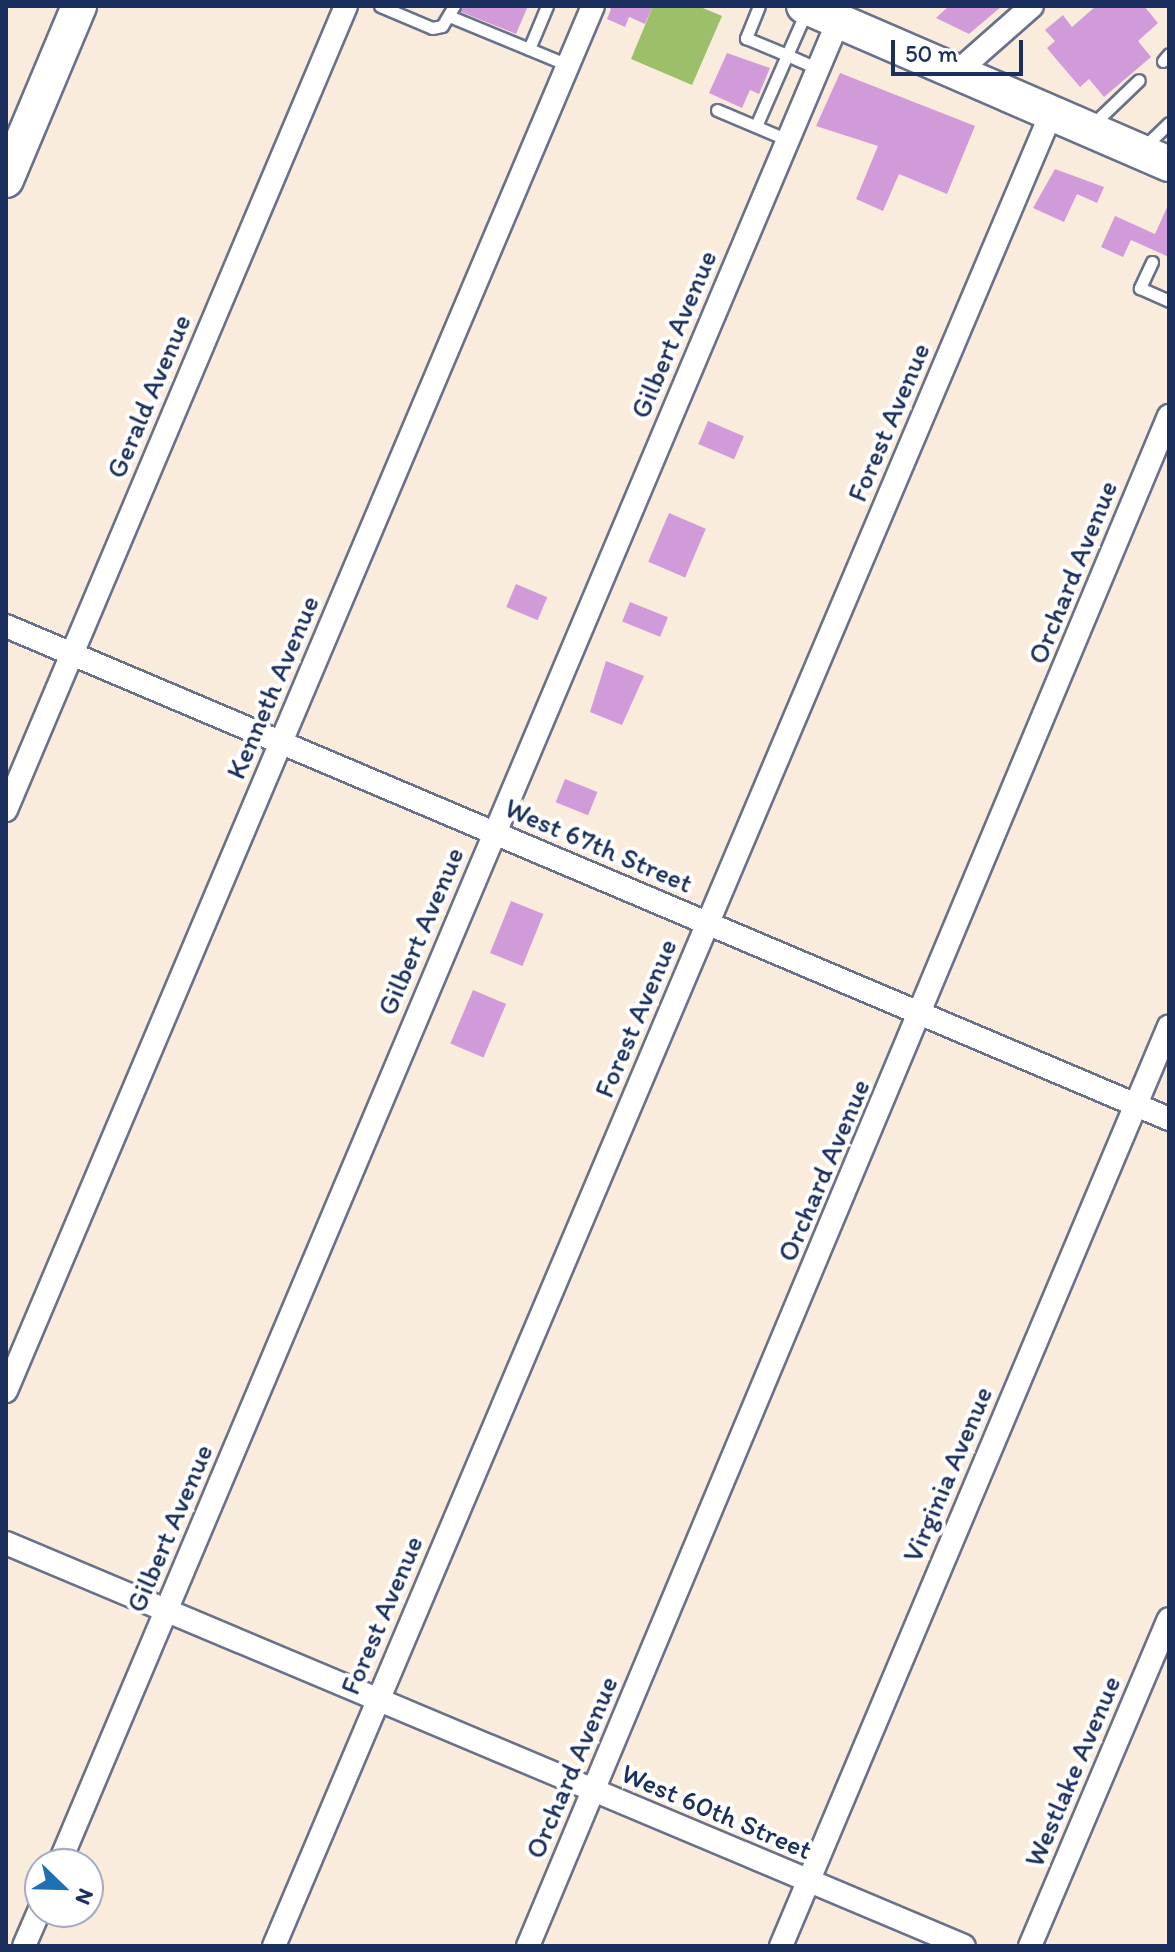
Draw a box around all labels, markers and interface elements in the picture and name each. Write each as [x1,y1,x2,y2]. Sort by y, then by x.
scale bar [895,24,1027,74]
text: 50 m [905,39,958,68]
street label: Gilbert Avenue [623,246,723,422]
street label: Gerald Avenue [98,309,198,483]
street label: Forest Avenue [840,338,936,506]
street label: Orchard Avenue [1020,476,1124,668]
street label: Kenneth Avenue [219,591,325,783]
street label: West 67th Street [501,791,697,899]
street label: Gilbert Avenue [370,843,470,1019]
street label: Forest Avenue [587,934,683,1102]
street label: Orchard Avenue [770,1074,876,1266]
street label: Virginia Avenue [895,1381,999,1567]
street label: Gilbert Avenue [119,1440,219,1616]
street label: Forest Avenue [333,1531,429,1699]
street label: Orchard Avenue [518,1671,624,1863]
street label: Westlake Avenue [1017,1671,1127,1871]
street label: West 60th Street [617,1756,817,1866]
north arrow [24,1848,104,1928]
text: N [69,1885,100,1909]

